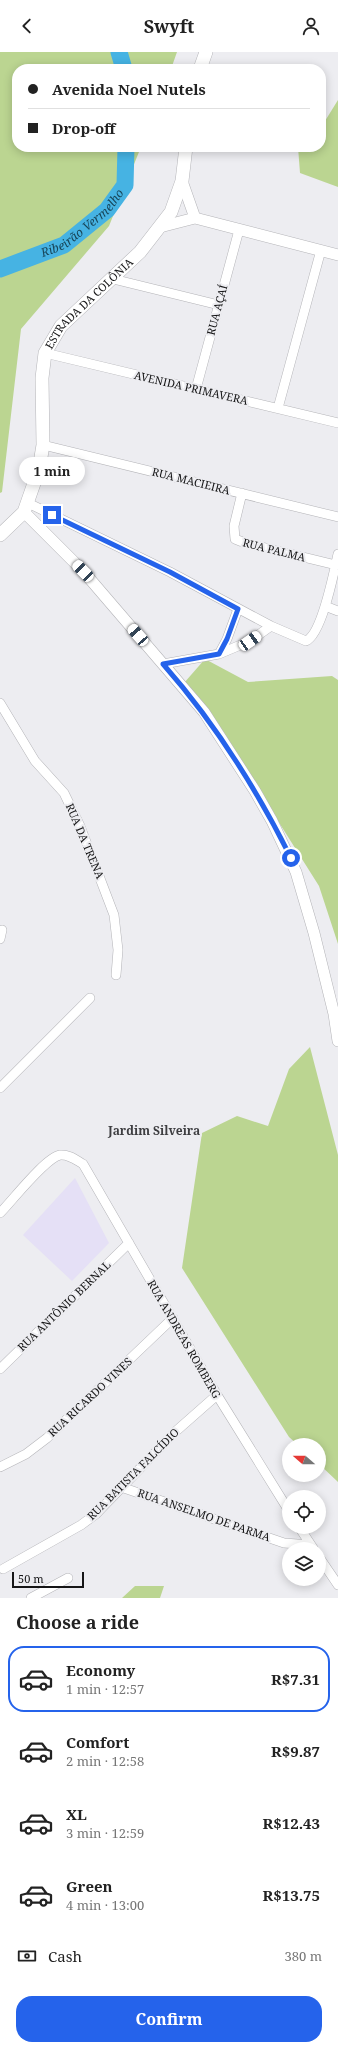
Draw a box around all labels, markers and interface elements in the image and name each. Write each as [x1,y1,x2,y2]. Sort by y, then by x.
text: Swyft [144,14,194,38]
icon: back [16,15,38,37]
icon: person [300,15,322,37]
text: Avenida Noel Nutels [52,79,206,99]
text: Drop-off [52,118,116,138]
water label: Ribeirão Vermelho [37,185,128,261]
street label: ESTRADA DA COLÔNIA [41,254,136,351]
street label: RUA AÇAÍ [203,283,230,337]
street label: AVENIDA PRIMAVERA [133,367,250,408]
callout: 1 min [19,457,85,485]
text: 1 min [34,462,70,480]
street label: RUA MACIEIRA [151,464,232,498]
route end [43,506,61,524]
street label: RUA PALMA [241,534,307,565]
car [70,558,96,584]
car [126,622,150,648]
car [237,629,263,653]
street label: RUA DA TRENA [63,801,108,881]
route start [282,849,300,867]
district label: Jardim Silveira [107,1122,200,1139]
street label: RUA ANTÔNIO BERNAL [14,1257,114,1354]
street label: RUA ANDREAS ROMBERG [144,1277,225,1401]
street label: RUA RICARDO VINES [44,1354,135,1440]
street label: RUA BATISTA FALCÍDIO [83,1424,182,1523]
north arrow [282,1438,326,1482]
map controls [282,1438,326,1586]
street label: RUA ANSELMO DE PARMA [136,1485,273,1544]
button: locate [282,1490,326,1534]
button: layers [282,1542,326,1586]
scale bar [12,1570,84,1589]
text: 50 m [18,1571,44,1586]
text: Choose a ride [16,1610,139,1634]
text: Economy [66,1660,135,1680]
icon: car [18,1661,54,1697]
text: R$7.31 [271,1669,320,1689]
text: 1 min · 12:57 [66,1680,144,1698]
text: Comfort [66,1732,129,1752]
icon: car [18,1733,54,1769]
text: R$9.87 [271,1741,320,1761]
text: 2 min · 12:58 [66,1752,144,1770]
text: XL [66,1804,87,1824]
icon: car [18,1805,54,1841]
text: R$12.43 [263,1813,320,1833]
text: 3 min · 12:59 [66,1824,144,1842]
text: Green [66,1876,113,1896]
icon: car [18,1877,54,1913]
text: R$13.75 [263,1885,320,1905]
text: 4 min · 13:00 [66,1896,144,1914]
icon: cash [16,1945,38,1967]
text: Cash [48,1946,82,1966]
text: 380 m [285,1947,322,1965]
button: Confirm [16,1996,322,2042]

